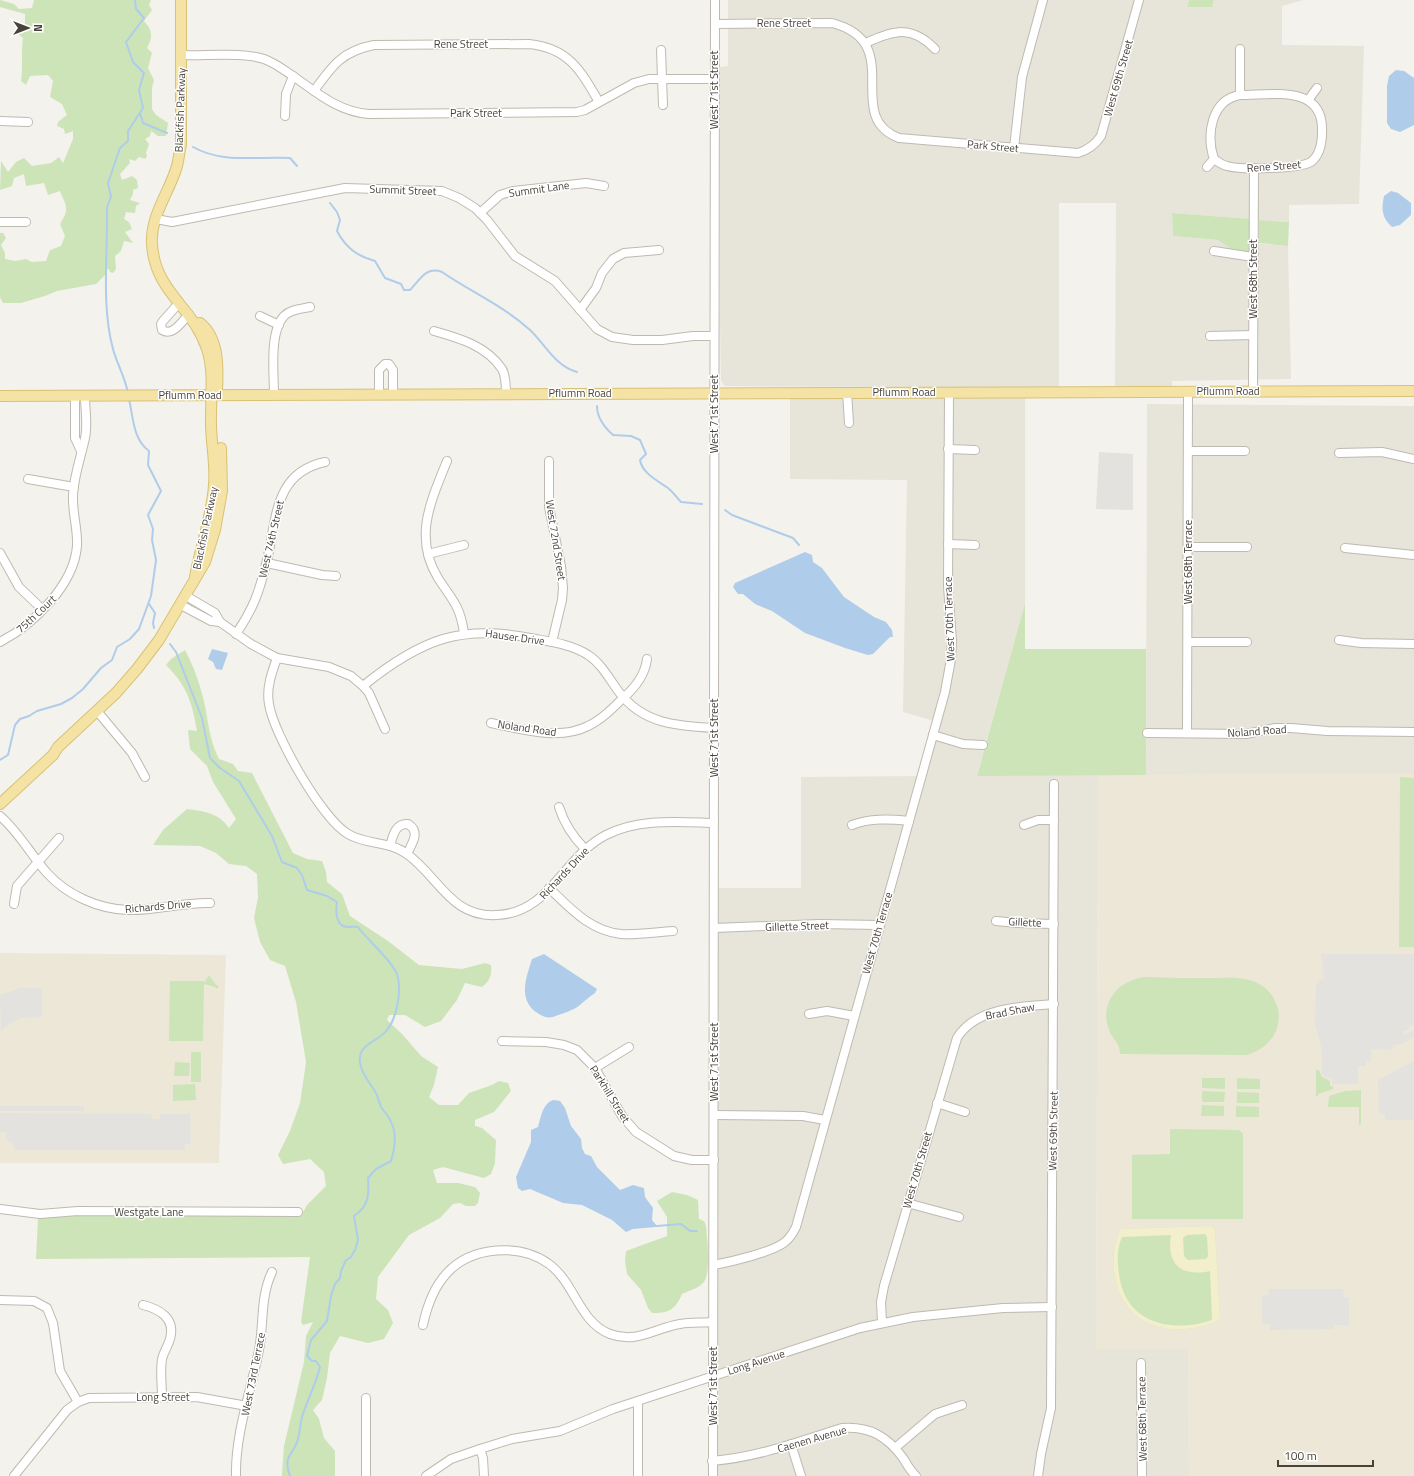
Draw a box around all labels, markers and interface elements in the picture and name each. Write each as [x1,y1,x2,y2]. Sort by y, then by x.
north arrow [8,8,48,48]
street label: Rene Street [757,15,811,31]
text: N [30,24,46,32]
street label: Rene Street [434,36,488,52]
street label: West 69th Street [1099,38,1137,118]
street label: West 71st Street [706,51,722,129]
street label: Blackfish Parkway [171,67,189,153]
street label: Park Street [450,105,502,121]
street label: Park Street [966,136,1020,156]
street label: Rene Street [1246,156,1302,176]
street label: Summit Lane [508,177,571,201]
street label: Summit Street [369,181,437,199]
street label: West 68th Street [1245,239,1261,319]
street label: West 71st Street [706,375,722,453]
street label: Pflumm Road [1196,383,1260,399]
street label: Pflumm Road [872,384,936,400]
street label: Pflumm Road [548,385,612,401]
street label: Pflumm Road [158,387,222,403]
street label: Blackfish Parkway [188,484,222,571]
street label: West 74th Street [254,498,288,579]
street label: West 72nd Street [542,499,570,582]
street label: West 68th Terrace [1180,519,1196,604]
street label: West 70th Terrace [940,576,958,662]
street label: 75th Court [12,591,60,637]
street label: Hauser Drive [484,625,546,649]
street label: West 71st Street [706,699,722,777]
street label: Noland Road [497,716,558,740]
street label: Noland Road [1227,721,1287,741]
street label: Richards Drive [535,843,593,903]
street label: West 70th Terrace [858,890,896,976]
street label: Richards Drive [124,895,192,917]
street label: Gillette [1008,913,1042,931]
street label: Gillette Street [765,917,829,935]
street label: Brad Shaw [984,998,1037,1024]
street label: West 71st Street [706,1023,722,1101]
street label: Parkhill Street [586,1062,634,1126]
street label: West 69th Street [1044,1091,1062,1171]
street label: West 70th Street [898,1130,936,1210]
street label: Westgate Lane [114,1204,184,1220]
street label: West 73rd Terrace [237,1331,269,1417]
street label: Long Avenue [725,1345,787,1379]
street label: West 71st Street [705,1347,721,1425]
street label: West 68th Terrace [1133,1376,1151,1462]
street label: Long Street [136,1389,190,1405]
street label: Caenen Avenue [776,1421,849,1457]
scale bar [1278,1442,1373,1468]
text: 100 m [1284,1446,1317,1465]

